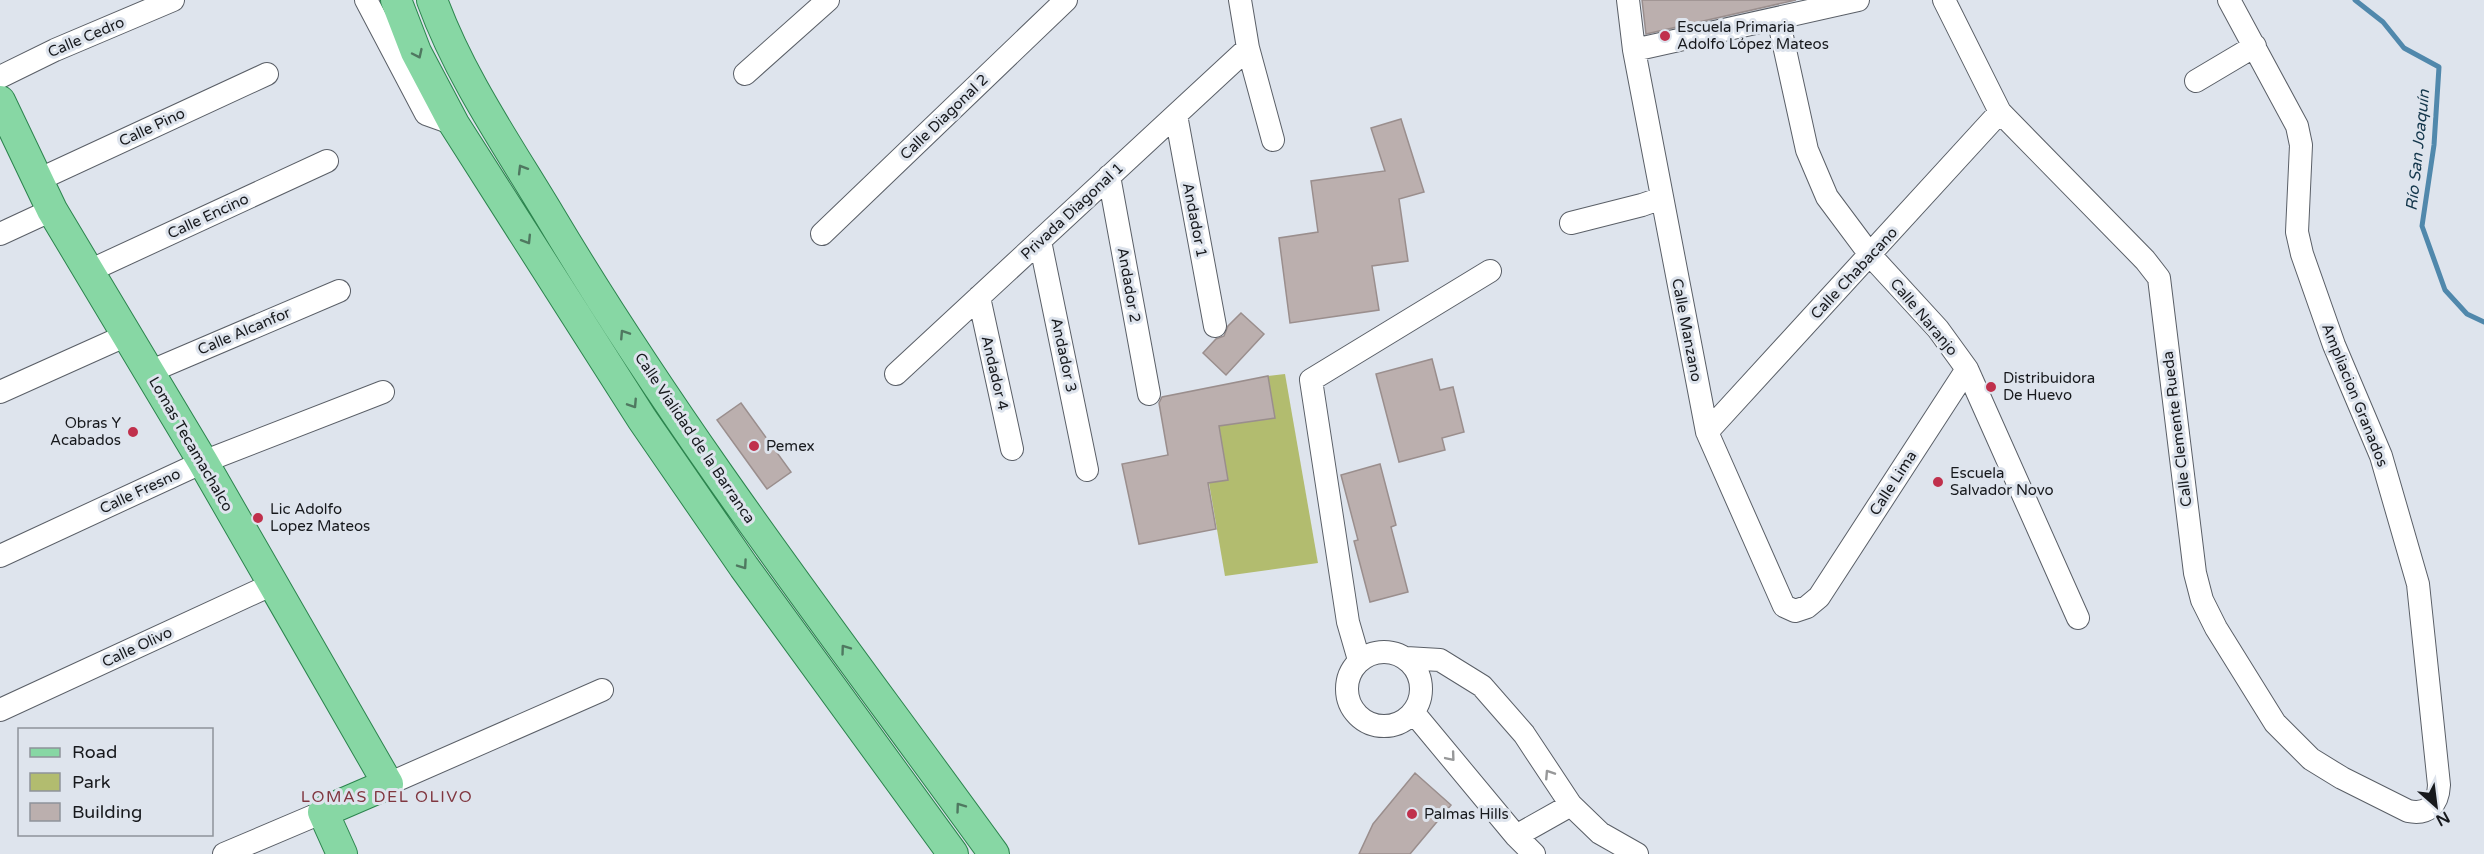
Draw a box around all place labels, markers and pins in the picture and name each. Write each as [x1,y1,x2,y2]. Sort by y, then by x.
place label: Escuela Primaria Adolfo López Mateos [1677,18,1829,53]
marker: Escuela Primaria Adolfo López Mateos [1658,29,1672,43]
place label: Distribuidora De Huevo [2003,369,2095,404]
marker: Distribuidora De Huevo [1984,380,1998,394]
place label: Obras Y Acabados [50,414,121,449]
marker: Obras Y Acabados [126,425,140,439]
place label: Pemex [766,437,815,455]
marker: Pemex [747,439,761,453]
place label: Escuela Salvador Novo [1950,464,2054,499]
marker: Escuela Salvador Novo [1931,475,1945,489]
place label: Lic Adolfo Lopez Mateos [270,500,370,535]
marker: Lic Adolfo Lopez Mateos [251,511,265,525]
place label: Palmas Hills [1424,805,1509,823]
marker: Palmas Hills [1405,807,1419,821]

